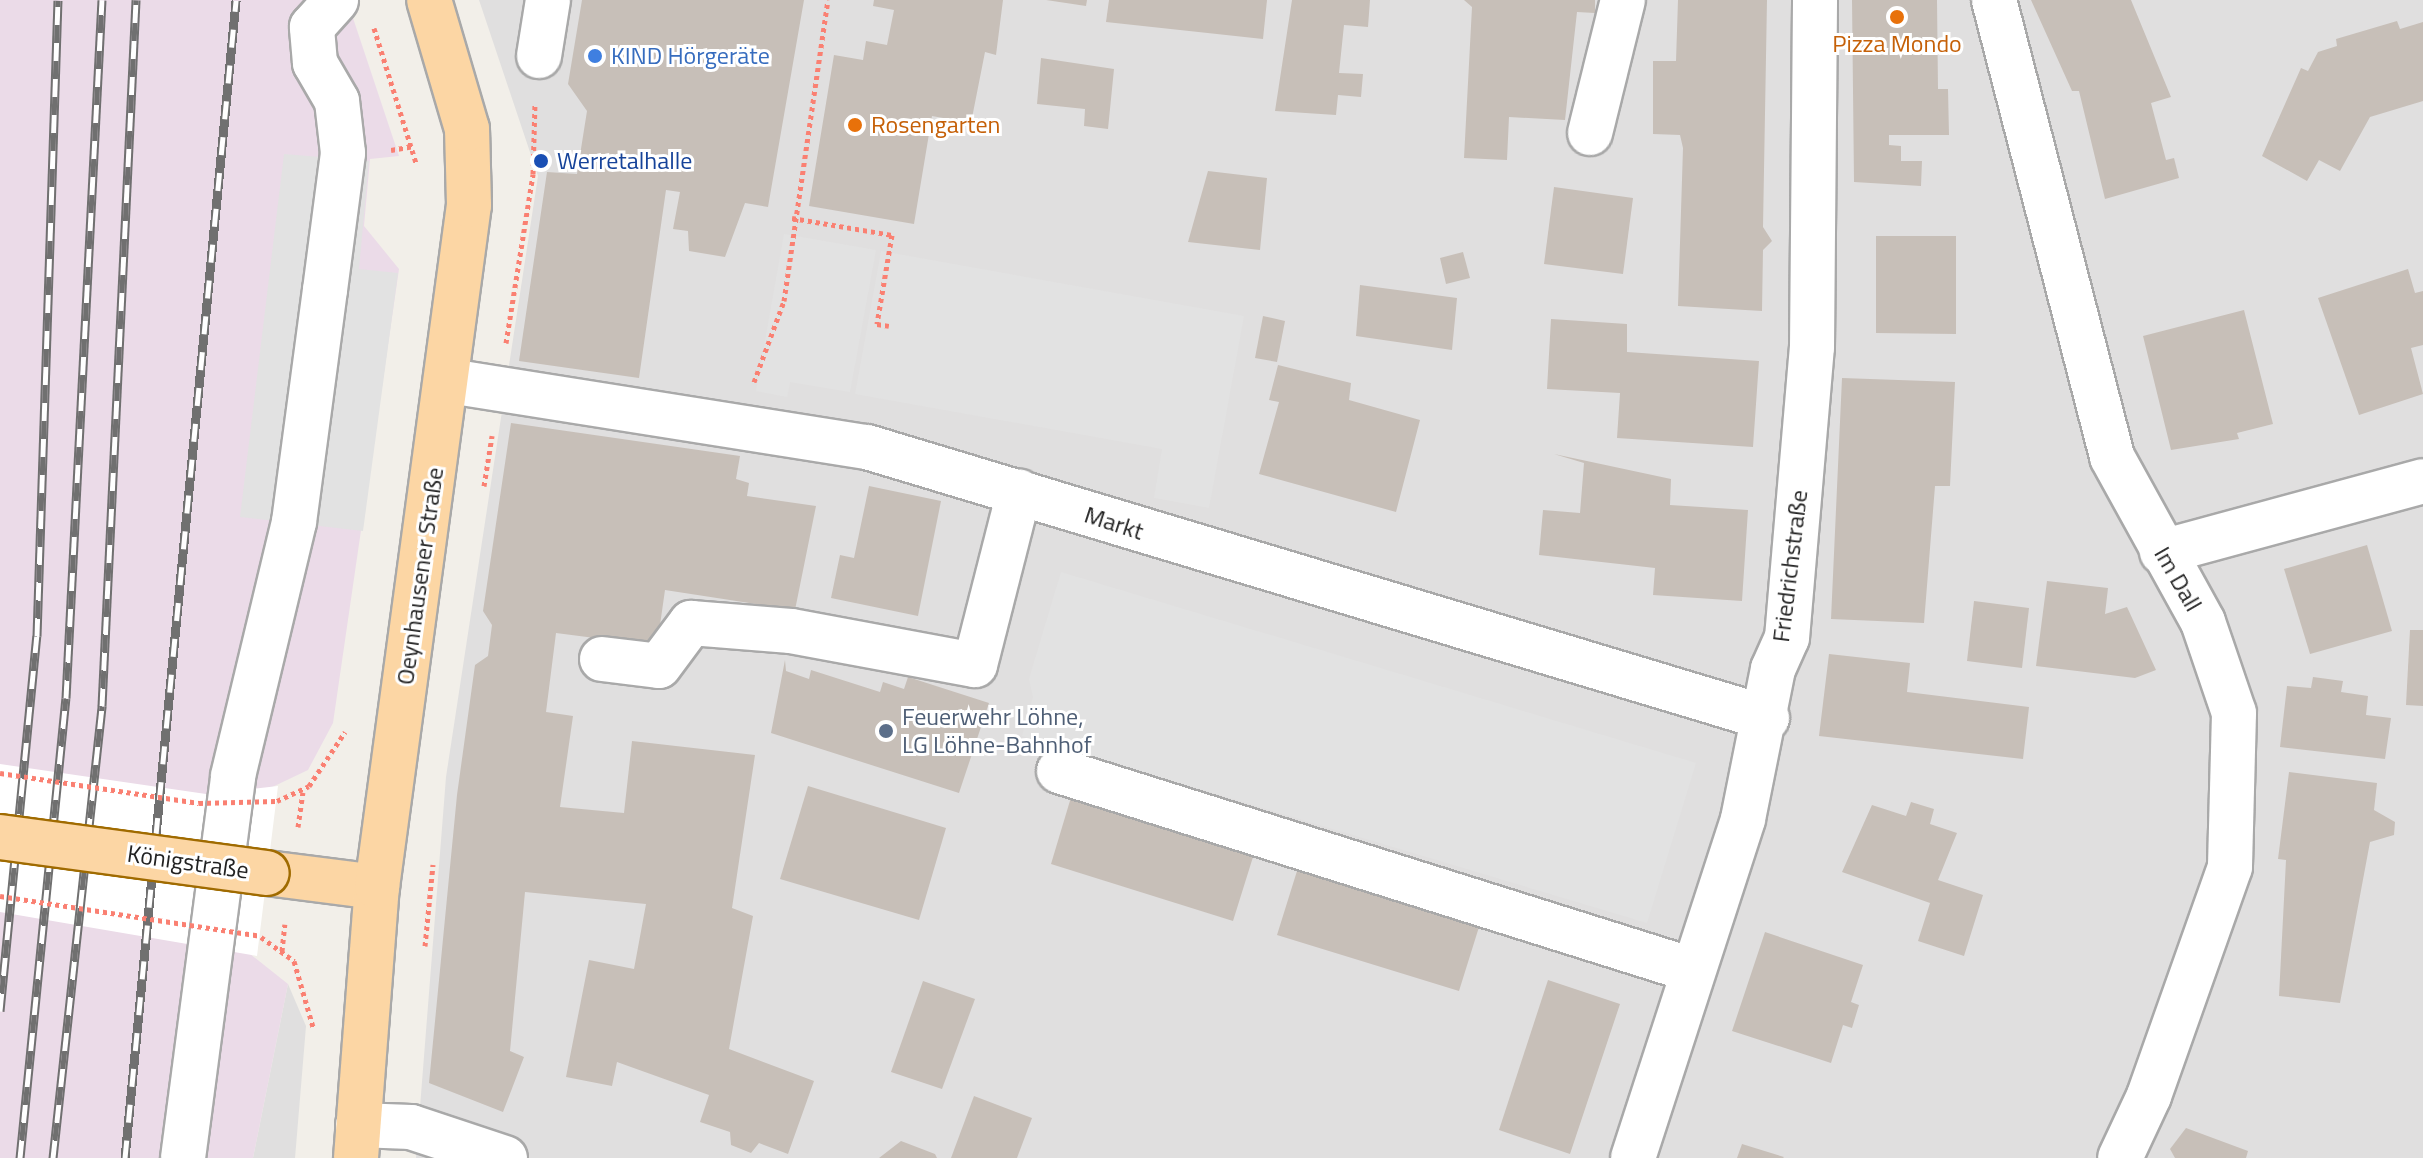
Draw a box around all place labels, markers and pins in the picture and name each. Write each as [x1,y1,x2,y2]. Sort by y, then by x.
marker: Pizza Mondo [1888,8,1906,26]
place label: Pizza Mondo [1832,30,1962,58]
place label: KIND Hörgeräte [611,42,770,70]
marker: KIND Hörgeräte [586,47,604,65]
place label: Rosengarten [871,111,1001,139]
marker: Rosengarten [846,116,864,134]
place label: Werretalhalle [557,147,692,175]
marker: Werretalhalle [532,152,550,170]
place label: Feuerwehr Löhne, LG Löhne-Bahnhof [902,703,1092,759]
marker: Feuerwehr Löhne, LG Löhne-Bahnhof [877,722,895,740]

